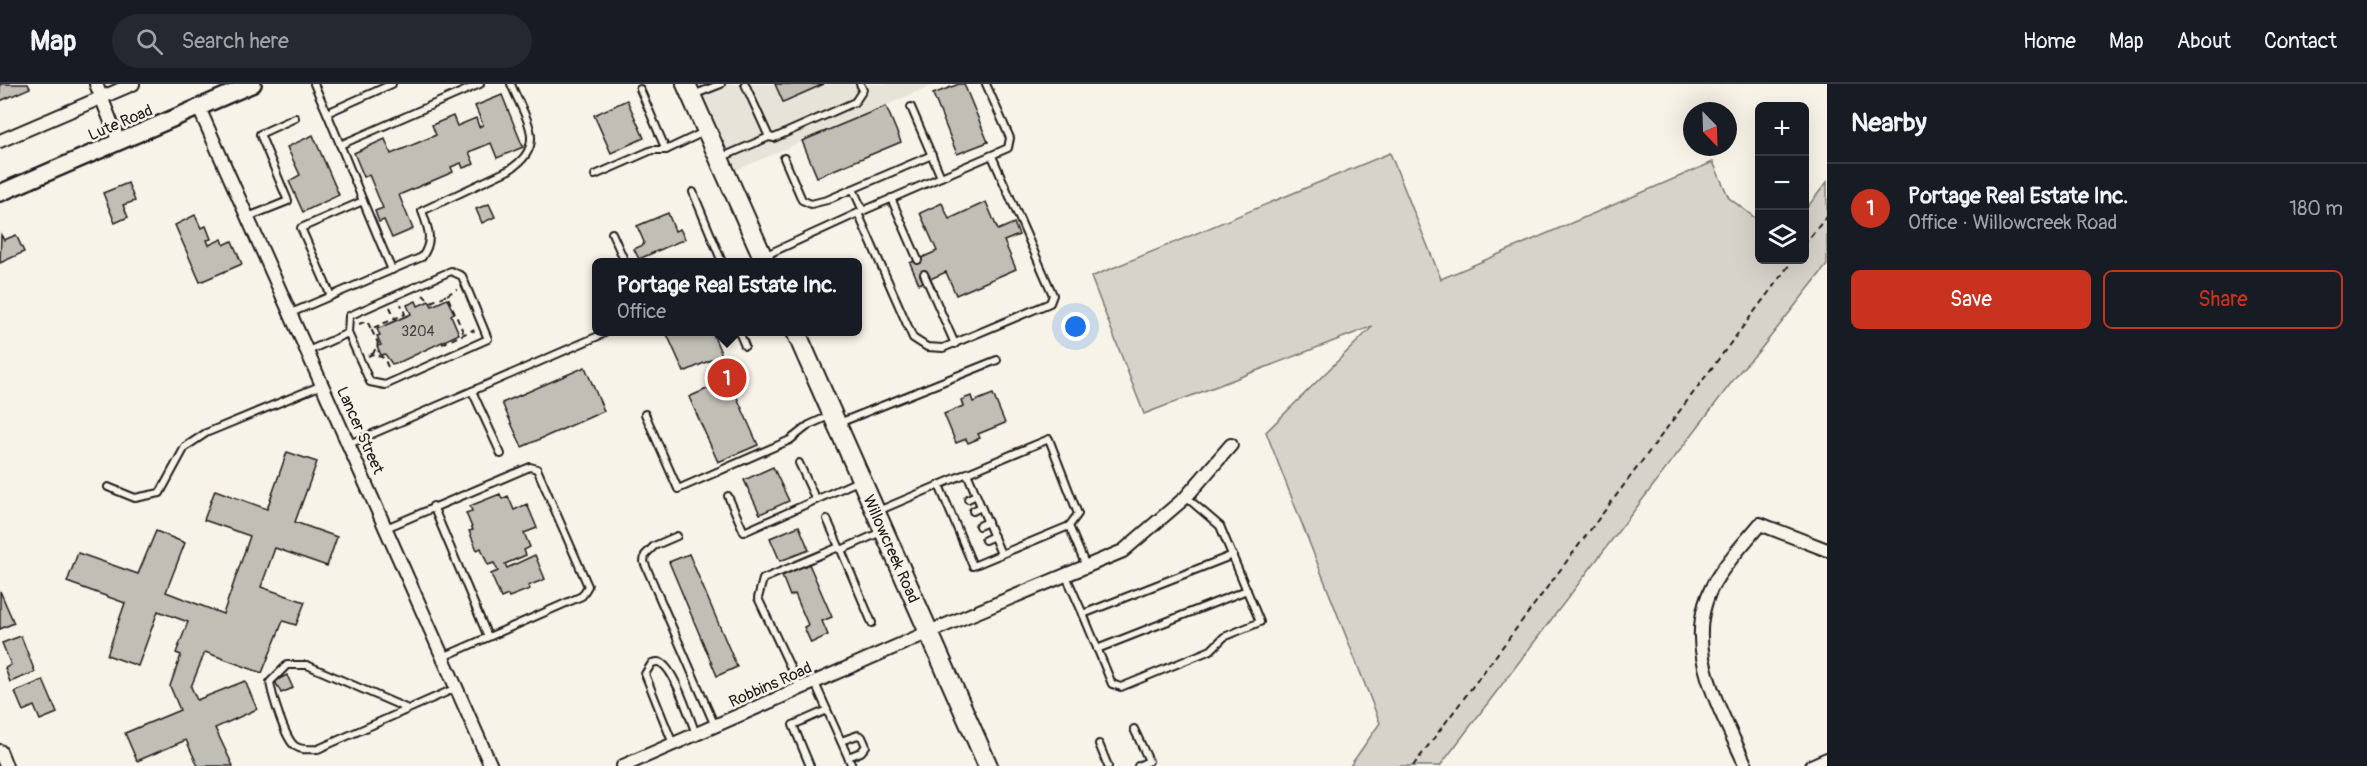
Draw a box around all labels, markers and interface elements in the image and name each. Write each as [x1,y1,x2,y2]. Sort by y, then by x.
search box [112,14,532,68]
text: Map [30,24,76,59]
icon: search [133,25,166,58]
text: Search here [181,27,289,55]
text: Home [2023,28,2076,55]
text: Map [2109,28,2144,55]
text: About [2177,28,2231,55]
text: Contact [2264,28,2337,55]
street label: Lute Road [85,100,156,145]
north arrow [1683,102,1737,156]
map controls [1755,102,1809,264]
button: + [1755,102,1809,156]
text: Nearby [1851,107,1927,139]
button: − [1755,156,1809,210]
text: Portage Real Estate Inc. [1908,182,2128,210]
text: 1 [1867,196,1874,221]
text: 180 m [2289,196,2343,221]
button: layers [1755,210,1809,264]
text: Office · Willowcreek Road [1908,210,2117,235]
popup [592,258,862,336]
button: Save [1851,270,2091,329]
button: Share [2103,270,2343,329]
text: Portage Real Estate Inc. [617,271,837,299]
text: Office [617,299,666,324]
your location [1061,312,1090,341]
house number: 3204 [401,323,435,340]
pin: 1 [708,356,746,400]
street label: Lancer Street [332,384,388,478]
street label: Willowcreek Road [858,492,924,606]
street label: Robbins Road [726,658,815,712]

